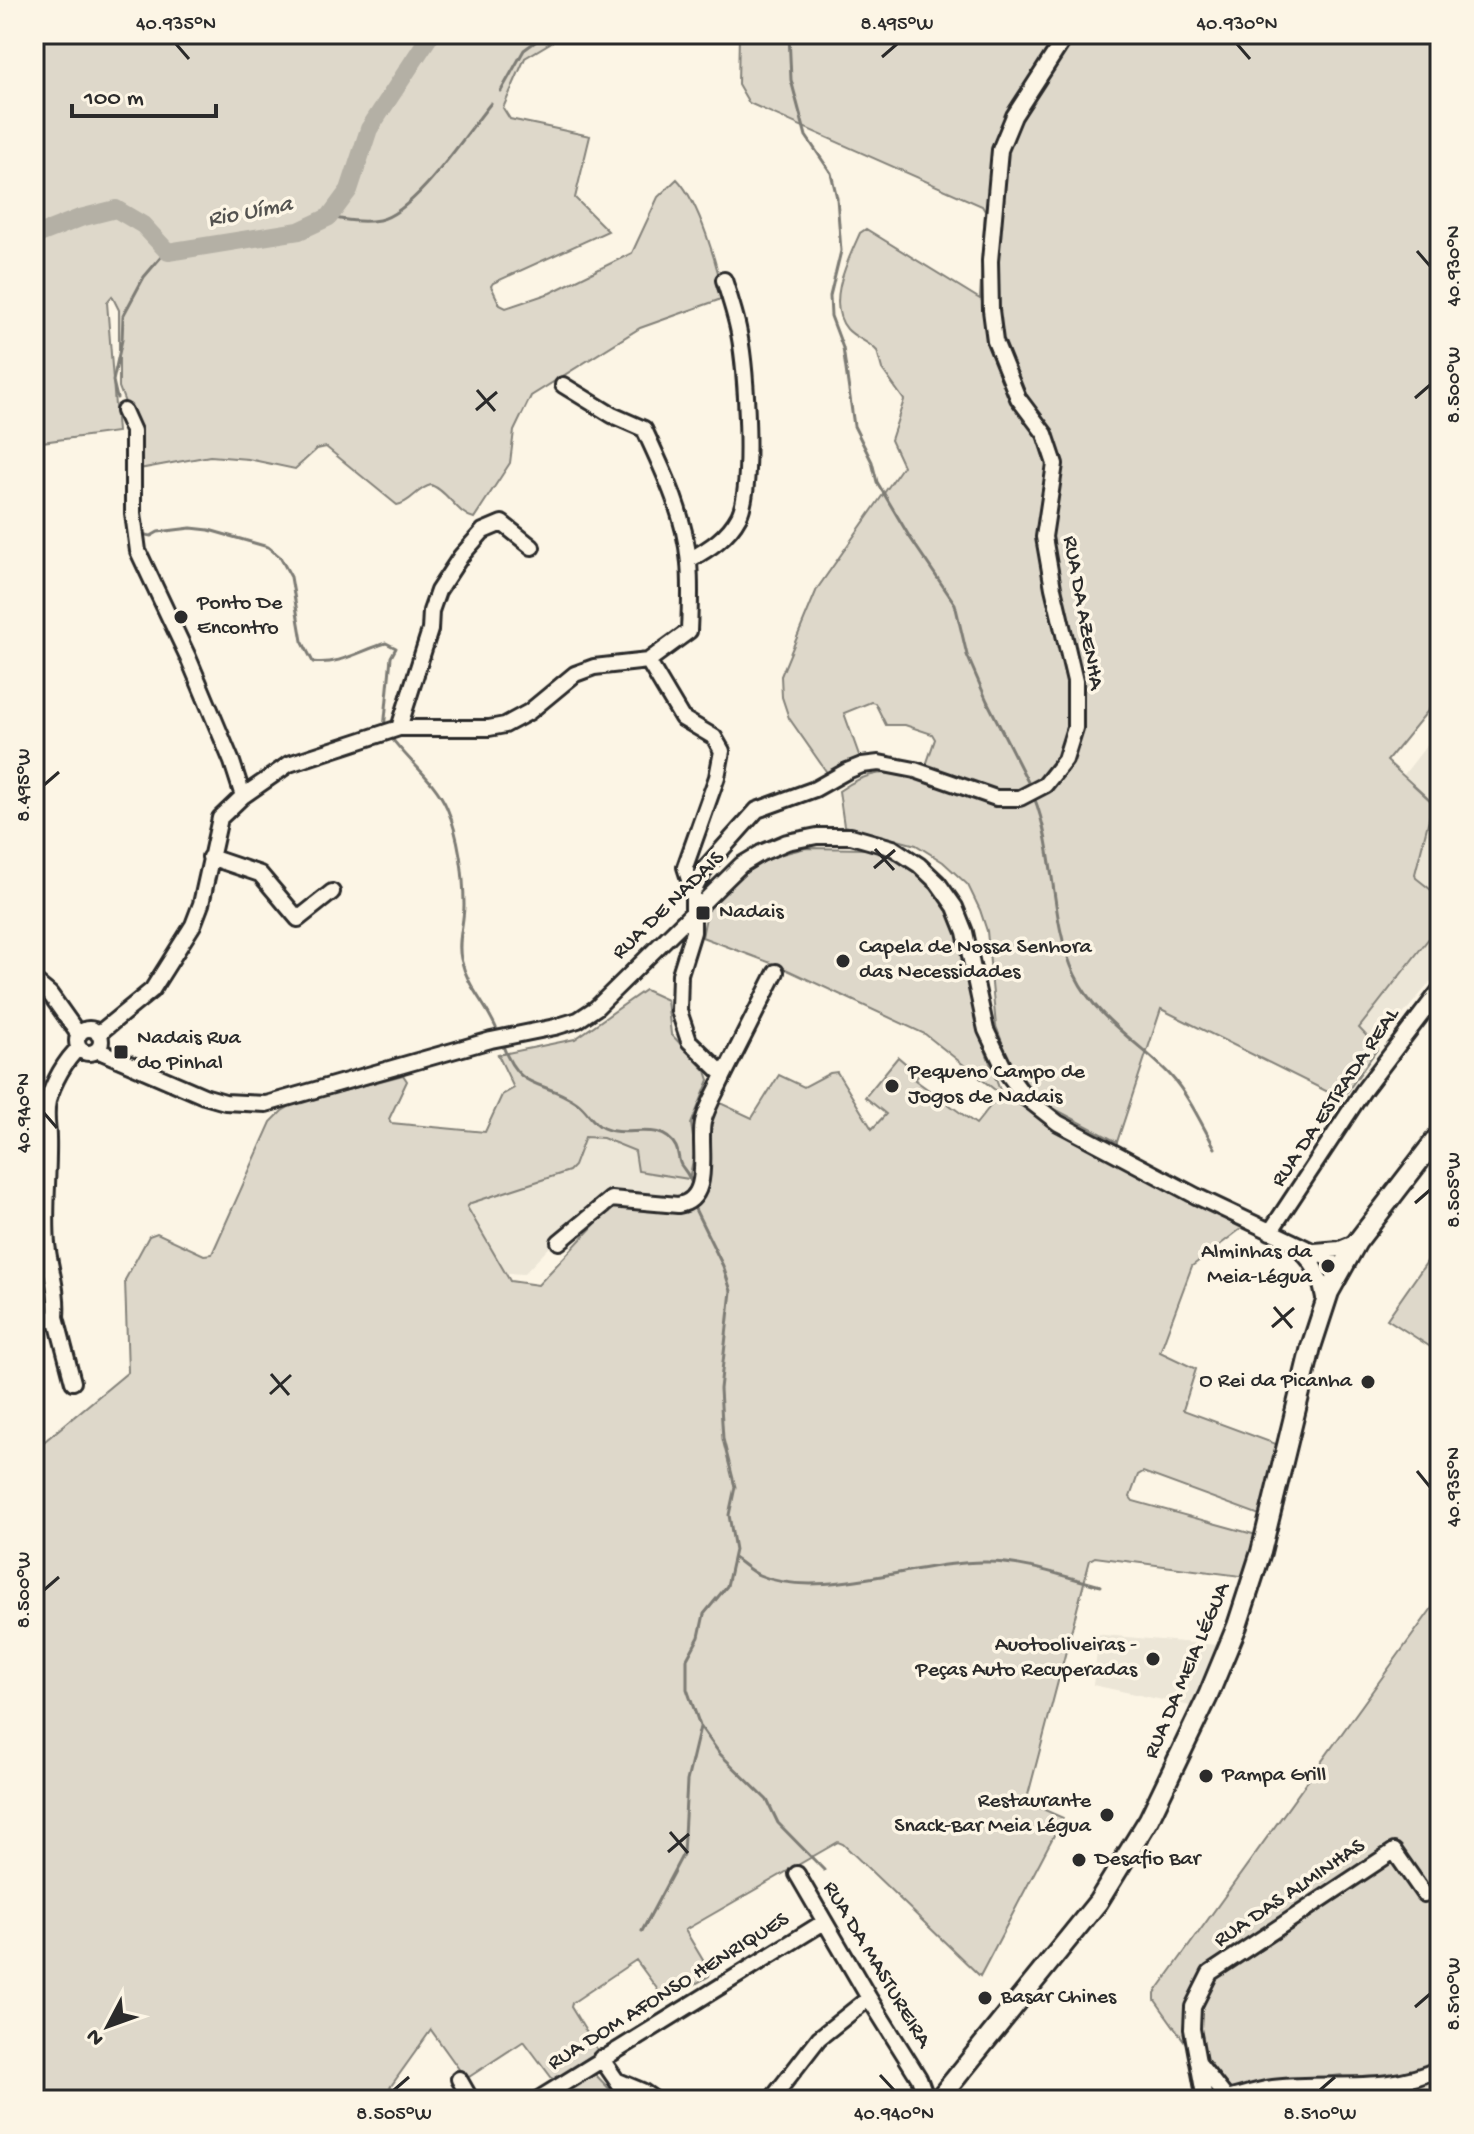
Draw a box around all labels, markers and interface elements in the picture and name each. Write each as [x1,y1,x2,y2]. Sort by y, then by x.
text: 40.935°N [136,14,216,37]
text: 8.495°W [860,14,934,37]
text: 40.930°N [1197,14,1277,37]
scale bar [72,68,216,118]
text: 100 m [83,85,144,114]
water label: Rio Uíma [205,190,296,235]
text: 40.930°N [1444,226,1467,306]
text: 8.500°W [1444,347,1467,423]
street label: RUA DA AZENHA [1056,534,1109,693]
place label: Ponto De Encontro [196,591,283,642]
marker: Ponto De Encontro [172,608,190,626]
text: 8.495°W [14,748,37,822]
street label: RUA DE NADAIS [608,845,731,966]
place label: Nadais [719,900,784,926]
marker: Nadais [694,904,712,922]
place label: Capela de Nossa Senhora das Necessidades [859,935,1092,986]
marker: Capela de Nossa Senhora das Necessidades [834,952,852,970]
street label: RUA DA ESTRADA REAL [1266,1003,1406,1193]
place label: Nadais Rua do Pinhal [137,1026,242,1077]
marker: Nadais Rua do Pinhal [112,1043,130,1061]
place label: Pequeno Campo de Jogos de Nadais [907,1060,1086,1111]
text: 40.940°N [14,1073,37,1153]
marker: Pequeno Campo de Jogos de Nadais [883,1077,901,1095]
text: 8.505°W [1444,1152,1467,1228]
place label: Alminhas da Meia-Légua [1201,1240,1313,1291]
marker: Alminhas da Meia-Légua [1319,1257,1337,1275]
place label: O Rei da Picanha [1199,1369,1353,1395]
marker: O Rei da Picanha [1359,1373,1377,1391]
text: 40.935°N [1444,1447,1467,1527]
text: 8.500°W [14,1552,37,1628]
street label: RUA DA MEIA LÉGUA [1139,1578,1237,1763]
place label: Auotooliveiras - Peças Auto Recuperadas [915,1633,1138,1684]
marker: Auotooliveiras - Peças Auto Recuperadas [1144,1650,1162,1668]
place label: Pampa Grill [1221,1763,1327,1789]
marker: Pampa Grill [1197,1767,1215,1785]
place label: Restaurante Snack-Bar Meia Légua [894,1789,1092,1840]
marker: Restaurante Snack-Bar Meia Légua [1098,1806,1116,1824]
street label: RUA DAS ALMINHAS [1209,1833,1371,1954]
place label: Desafio Bar [1093,1847,1203,1873]
marker: Desafio Bar [1070,1851,1088,1869]
street label: RUA DA MASTUREIRA [816,1877,936,2054]
street label: RUA DOM AFONSO HENRIQUES [543,1906,795,2077]
text: 8.510°W [1444,1957,1467,2031]
place label: Basar Chines [1000,1985,1117,2011]
north arrow [68,1986,148,2066]
marker: Basar Chines [976,1989,994,2007]
text: N [81,2023,110,2050]
text: 8.505°W [356,2104,432,2127]
text: 40.940°N [854,2104,934,2127]
text: 8.510°W [1283,2104,1357,2127]

